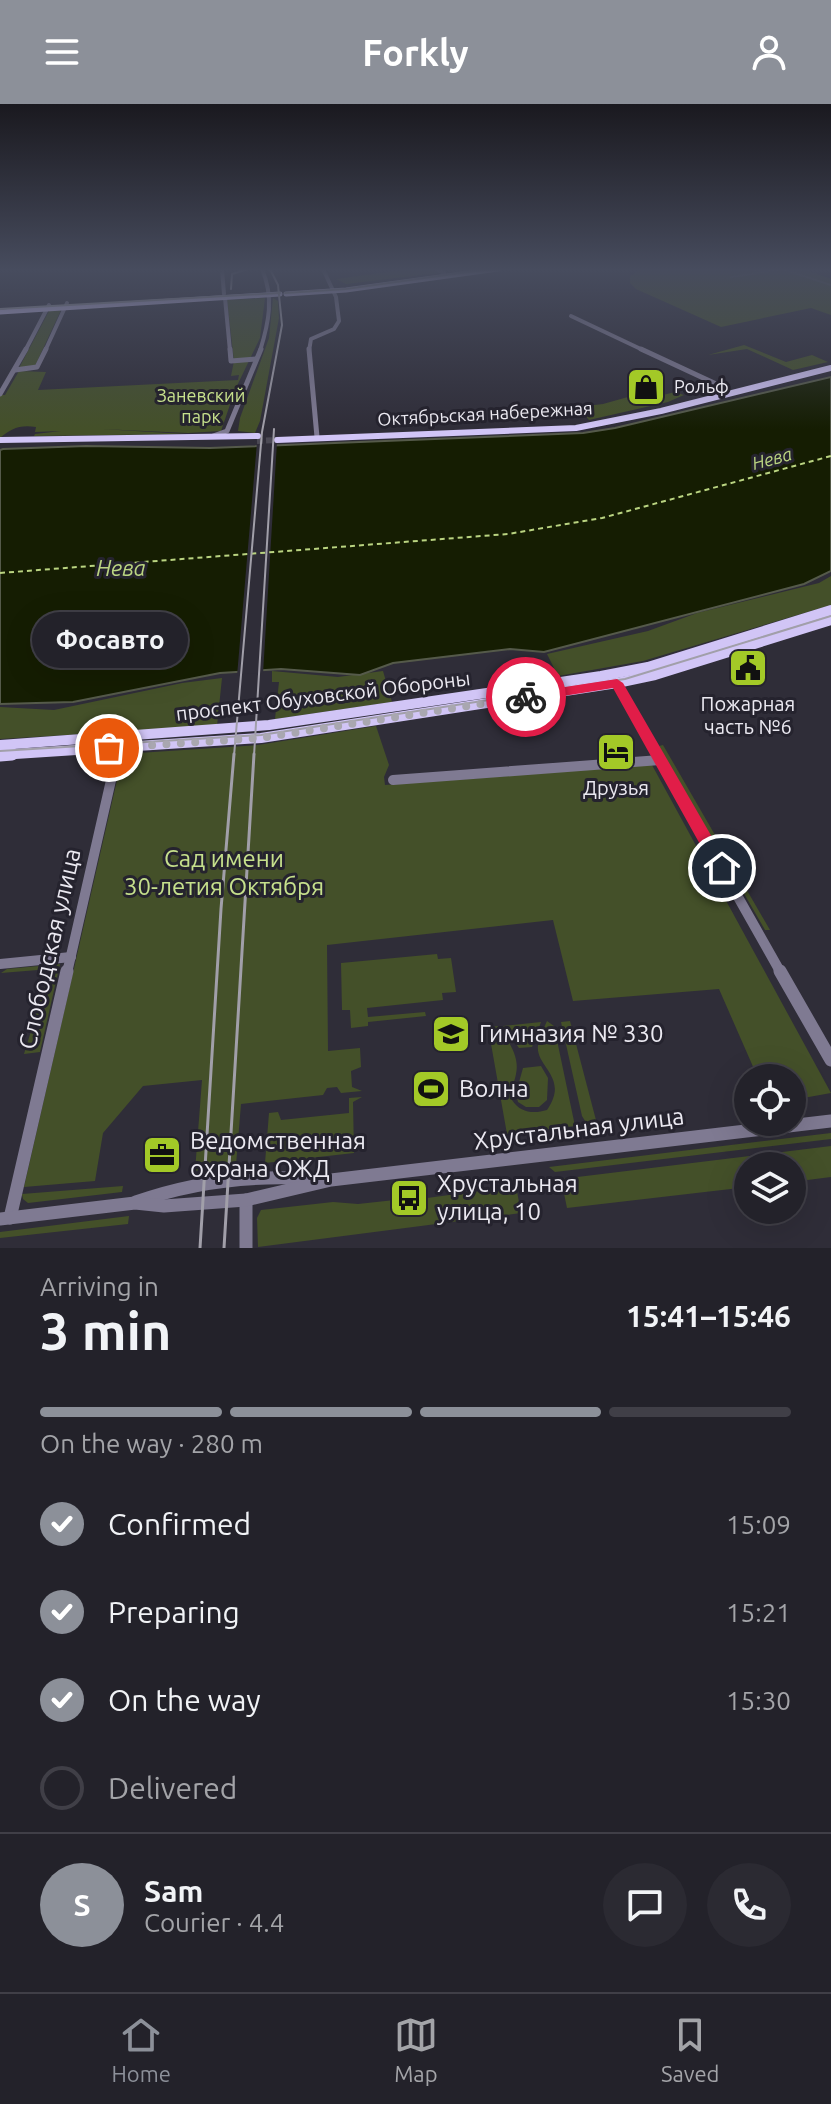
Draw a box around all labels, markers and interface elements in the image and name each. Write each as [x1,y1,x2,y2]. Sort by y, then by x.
icon: menu [40,30,84,74]
icon: person [747,30,791,74]
text: Forkly [362,32,469,73]
shop icon: Рольф [625,366,667,408]
place label: Рольф [674,376,729,396]
park label: Заневский парк [157,385,245,426]
street label: Октябрьская набережная [377,397,593,429]
water label: Нева [750,443,794,473]
water label: Нева [96,555,146,580]
callout: Фосавто [31,612,187,668]
text: Фосавто [55,625,165,654]
public building icon: Пожарная часть №6 [727,647,769,689]
courier [486,657,566,737]
street label: проспект Обуховской Обороны [174,666,471,725]
icon: bike [504,675,548,719]
place label: Пожарная часть №6 [701,692,795,738]
pin [75,714,143,782]
icon: bag [87,726,131,770]
hotel icon: Друзья [595,731,637,773]
place label: Друзья [583,776,649,799]
pin [688,834,756,902]
park label: Сад имени 30-летия Октября [124,845,324,900]
street label: Слободская улица [13,846,86,1052]
icon: home [700,846,744,890]
school or university icon: Гимназия № 330 [430,1013,472,1055]
place label: Гимназия № 330 [479,1020,664,1047]
map controls [734,1064,806,1224]
button: locate [734,1064,806,1136]
sports icon: Волна [410,1068,452,1110]
place label: Волна [459,1075,529,1102]
street label: Хрустальная улица [472,1102,686,1155]
place label: Ведомственная охрана ОЖД [190,1127,366,1182]
office icon: Ведомственная охрана ОЖД [141,1134,183,1176]
button: layers [734,1152,806,1224]
place label: Хрустальная улица, 10 [437,1170,578,1225]
bus stop icon: Хрустальная улица, 10 [388,1177,430,1219]
text: Arriving in [40,1272,159,1301]
text: 15:41–15:46 [626,1299,791,1333]
text: 3 min [40,1302,171,1360]
text: On the way · 280 m [40,1429,263,1458]
icon: check [40,1502,84,1546]
text: Confirmed [108,1507,251,1541]
text: 15:09 [726,1510,791,1539]
icon: check [40,1590,84,1634]
text: Preparing [108,1595,240,1629]
text: 15:21 [726,1598,791,1627]
icon: check [40,1678,84,1722]
text: On the way [108,1683,261,1717]
text: 15:30 [726,1686,791,1715]
text: Delivered [108,1771,237,1805]
button: chat [603,1863,687,1947]
button: phone [707,1863,791,1947]
text: Sam [144,1874,203,1908]
text: S [73,1888,91,1922]
text: Courier · 4.4 [144,1908,284,1937]
tab: Home [112,2013,171,2086]
tab: Map [394,2013,438,2086]
tab: Saved [661,2013,719,2086]

